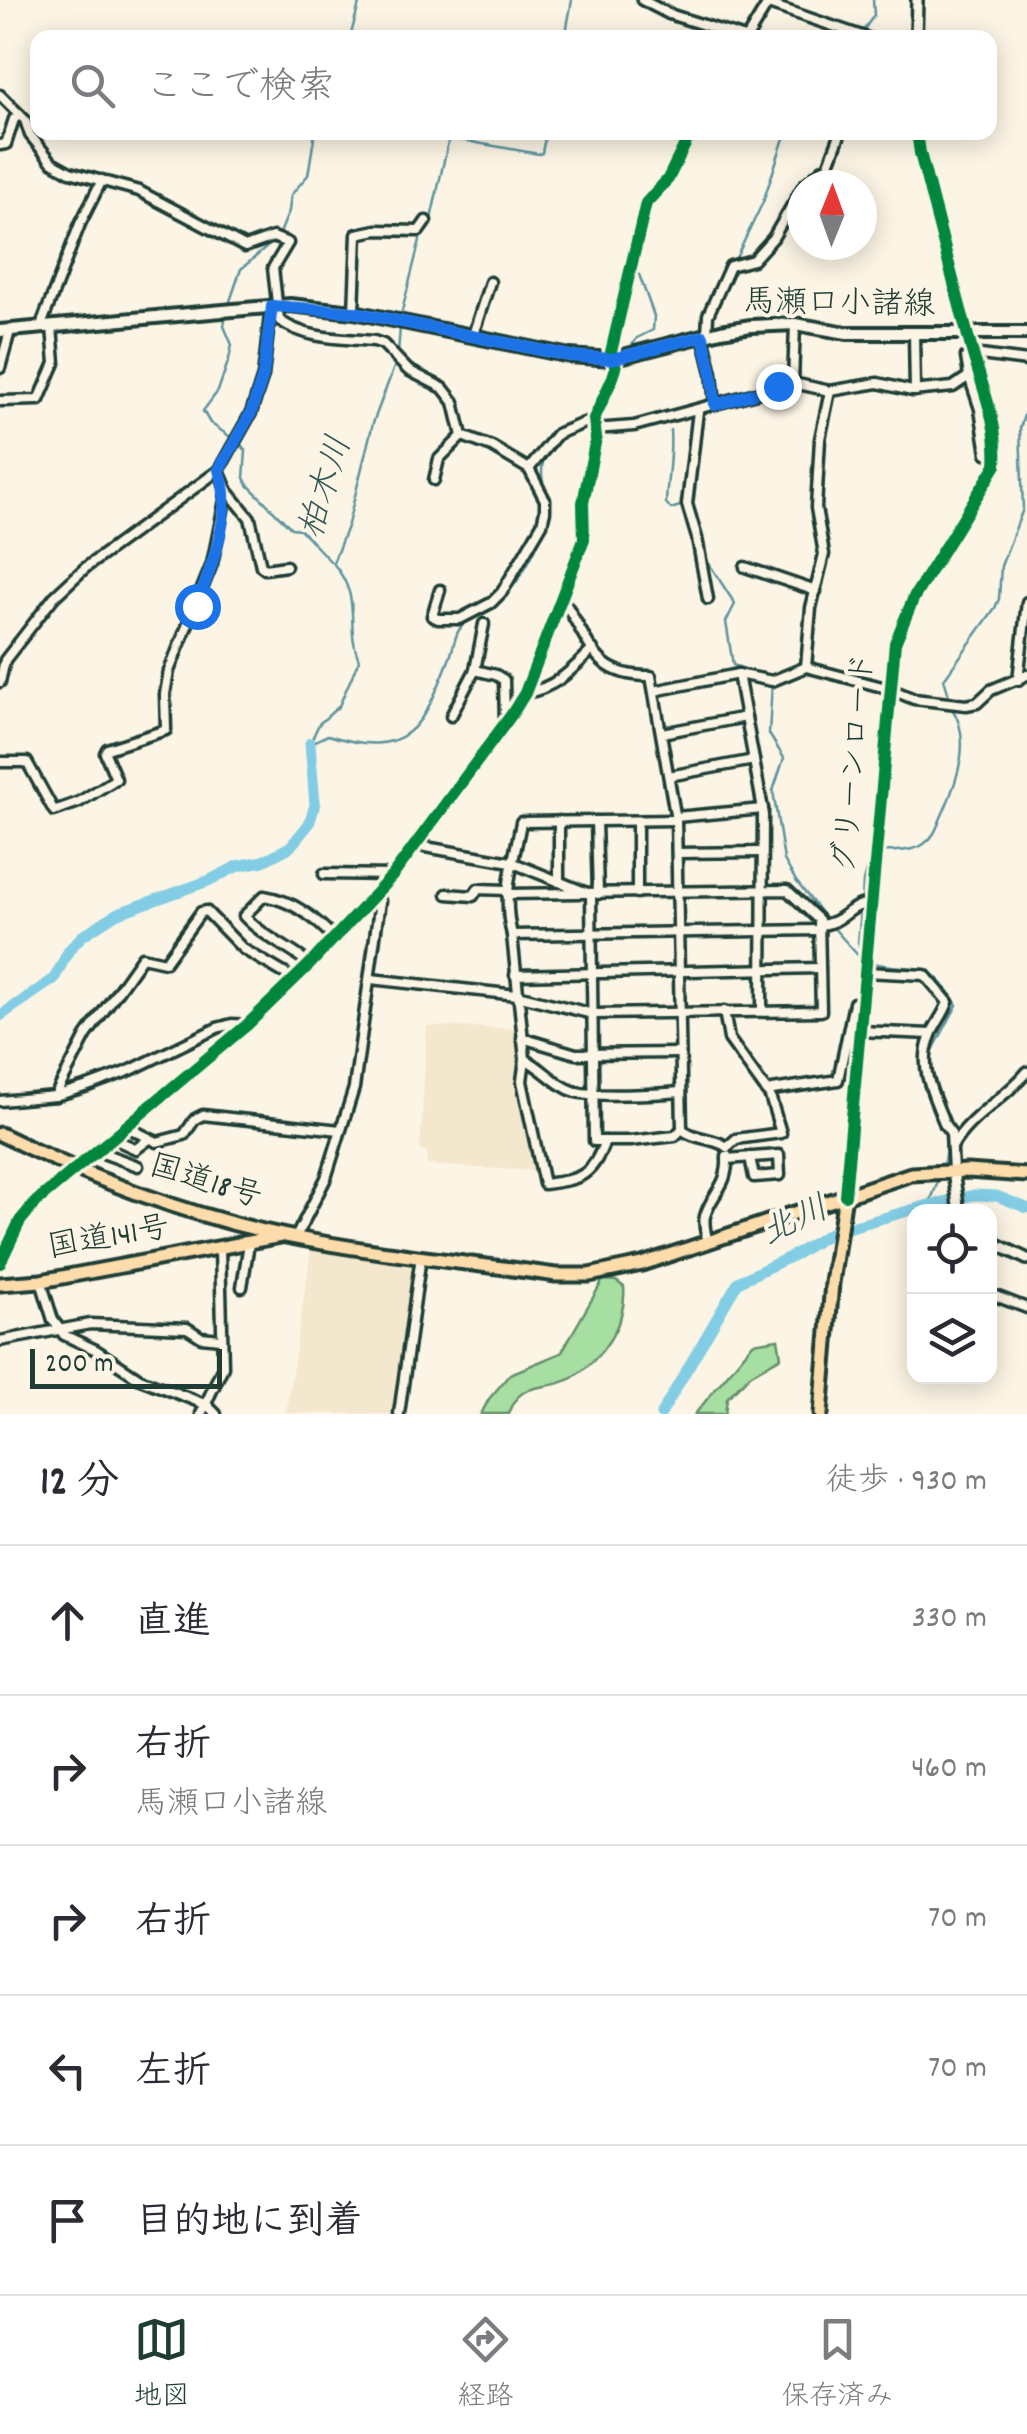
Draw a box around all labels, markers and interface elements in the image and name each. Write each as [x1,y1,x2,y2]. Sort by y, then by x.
search box [30,30,997,140]
icon: search [65,58,120,113]
text: ここで検索 [145,62,335,117]
north arrow [787,170,877,260]
street label: 馬瀬口小諸線 [743,281,935,331]
route end [756,364,802,410]
water label: 柏木川 [289,430,367,546]
route start [175,584,221,630]
street label: グリーンロード [824,650,890,876]
street label: 国道18号 [143,1145,267,1223]
water label: 北川 [754,1186,838,1260]
map controls [907,1204,997,1384]
button: locate [907,1204,997,1294]
street label: 国道141号 [44,1207,174,1273]
button: layers [907,1294,997,1384]
scale bar [30,1344,222,1388]
text: 200 m [45,1346,113,1386]
text: 12 分 [40,1455,119,1515]
text: 徒歩 · 930 m [825,1460,987,1506]
icon: ahead [40,1593,95,1648]
text: 直進 [135,1597,211,1652]
text: 330 m [912,1597,987,1643]
text: 右折 [135,1720,211,1775]
icon: right [40,1743,95,1798]
text: 460 m [911,1747,987,1793]
text: 馬瀬口小諸線 [135,1783,327,1829]
icon: right [40,1893,95,1948]
text: 右折 [135,1897,211,1952]
text: 70 m [928,1897,987,1943]
icon: left [40,2043,95,2098]
text: 左折 [135,2047,211,2102]
text: 70 m [928,2047,987,2093]
icon: arrive [40,2193,95,2248]
text: 目的地に到着 [135,2197,363,2252]
tab: 地図 [134,2312,190,2419]
tab: 経路 [457,2312,513,2419]
tab: 保存済み [781,2312,893,2419]

